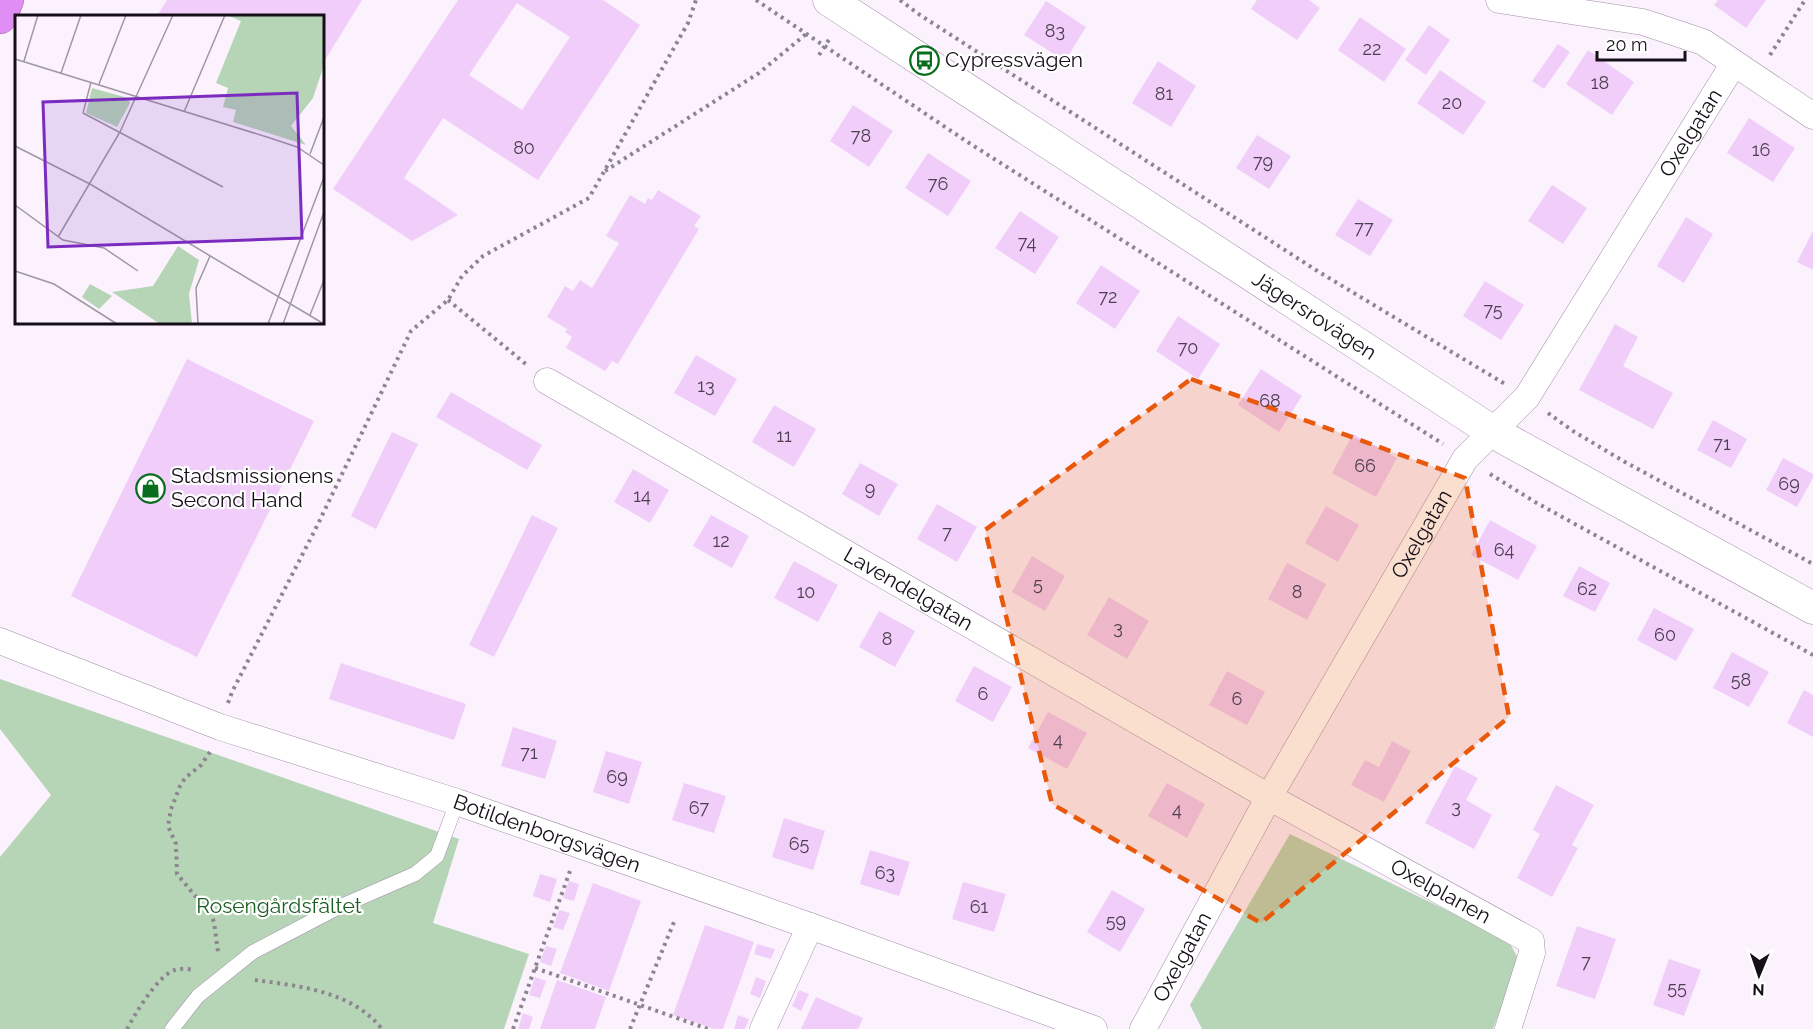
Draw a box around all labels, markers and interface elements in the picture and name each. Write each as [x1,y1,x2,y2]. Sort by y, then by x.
inset map [15,15,324,324]
house number: 83 [1045,20,1065,41]
scale bar [1597,24,1686,62]
text: 20 m [1606,34,1648,55]
house number: 22 [1363,38,1381,59]
bus stop icon: Cypressvägen [908,44,940,76]
place label: Cypressvägen [945,47,1083,72]
house number: 18 [1591,72,1609,93]
house number: 81 [1155,83,1173,104]
street label: Oxelgatan [1654,84,1727,181]
house number: 20 [1442,92,1462,113]
house number: 78 [851,125,871,146]
house number: 80 [513,137,535,158]
house number: 16 [1752,139,1770,160]
house number: 79 [1253,151,1273,172]
house number: 76 [928,173,948,194]
house number: 77 [1354,217,1374,238]
house number: 74 [1018,232,1036,253]
street label: Jägersrovägen [1248,266,1381,365]
house number: 72 [1098,286,1118,307]
house number: 75 [1483,299,1503,320]
house number: 70 [1178,337,1198,358]
house number: 13 [697,375,715,396]
house number: 68 [1259,390,1281,411]
house number: 11 [776,425,792,446]
house number: 71 [1713,433,1731,454]
house number: 66 [1354,455,1376,476]
place label: Stadsmissionens Second Hand [171,463,333,512]
shop icon: Stadsmissionens Second Hand [134,472,166,504]
house number: 69 [1778,473,1800,494]
house number: 9 [865,478,875,499]
house number: 14 [633,485,651,506]
street label: Oxelgatan [1385,485,1457,583]
house number: 7 [942,522,952,543]
house number: 12 [712,530,730,551]
house number: 64 [1494,539,1515,560]
street label: Lavendelgatan [840,542,978,636]
house number: 5 [1033,573,1043,594]
house number: 62 [1577,578,1597,599]
house number: 10 [797,581,815,602]
house number: 8 [1292,581,1302,602]
house number: 3 [1113,617,1123,638]
house number: 60 [1654,624,1676,645]
house number: 8 [882,628,892,649]
house number: 58 [1731,669,1751,690]
house number: 6 [978,683,989,704]
house number: 6 [1232,688,1243,709]
house number: 4 [1053,729,1063,750]
house number: 71 [520,742,538,763]
house number: 69 [606,766,628,787]
street label: Botildenborgsvägen [450,789,644,877]
house number: 3 [1451,796,1461,817]
house number: 67 [689,797,710,818]
house number: 4 [1172,799,1182,820]
house number: 65 [789,833,810,854]
street label: Oxelplanen [1386,853,1495,928]
house number: 63 [875,862,895,883]
park label: Rosengårdsfältet [196,893,362,918]
house number: 61 [970,896,989,917]
street label: Oxelgatan [1147,907,1216,1006]
house number: 59 [1106,910,1126,931]
north arrow [1729,945,1789,1005]
house number: 7 [1581,951,1591,972]
house number: 55 [1667,977,1687,998]
text: N [1752,980,1765,999]

